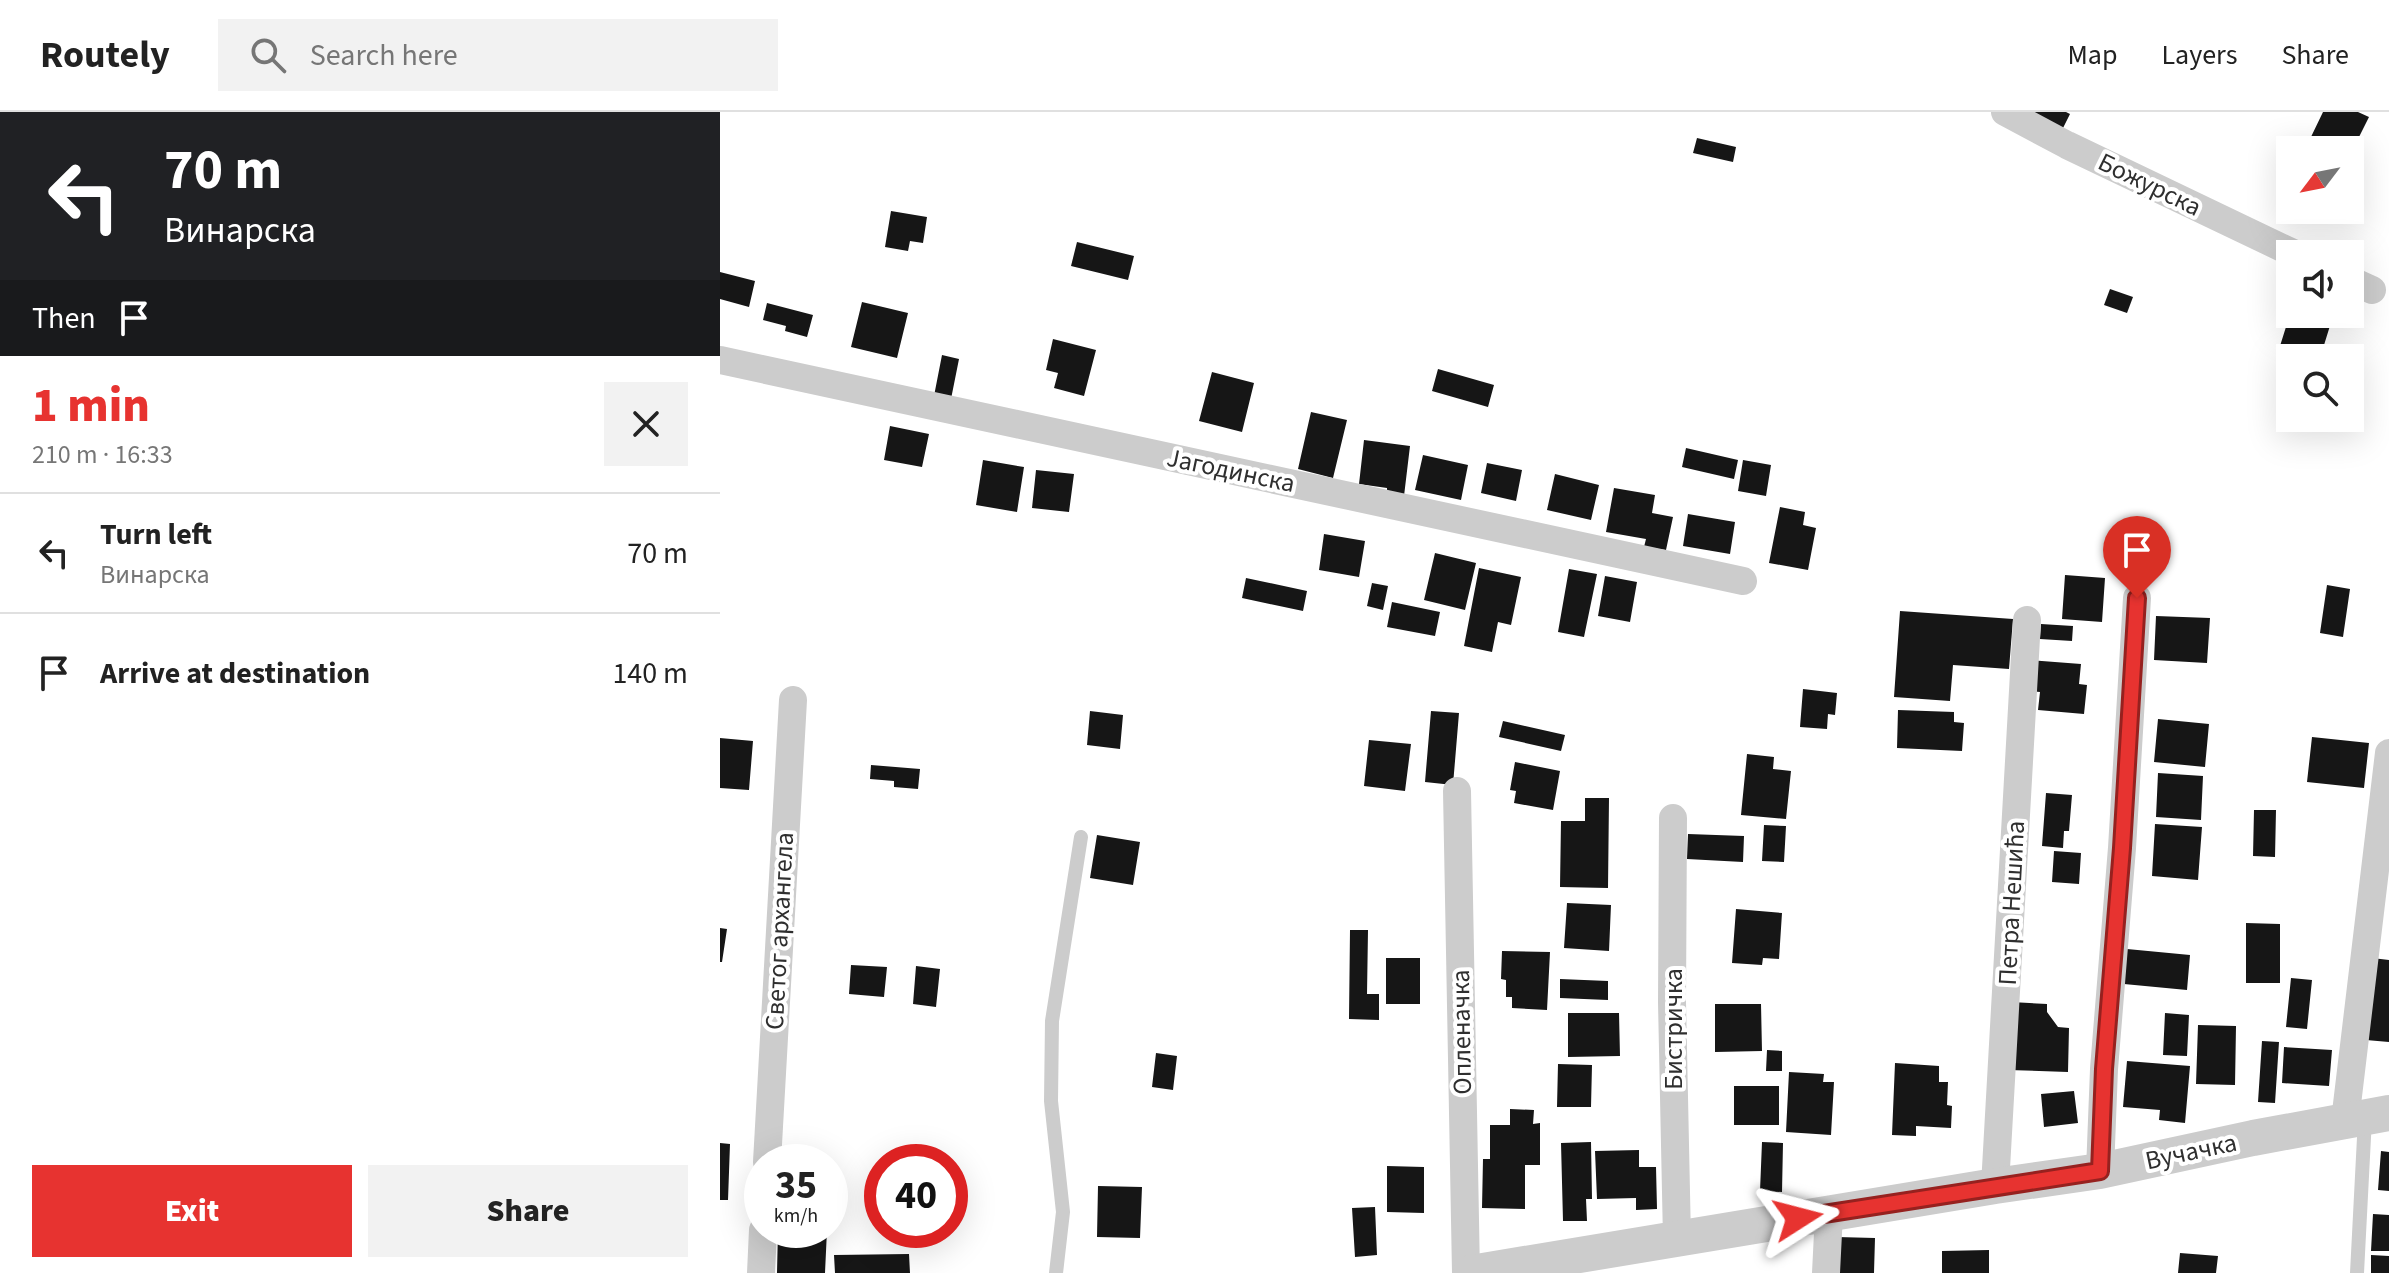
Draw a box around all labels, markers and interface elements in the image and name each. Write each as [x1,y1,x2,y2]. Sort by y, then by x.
search box [218,19,778,91]
text: Routely [40,28,170,82]
icon: search [246,33,290,77]
text: Search here [310,34,458,77]
text: Map [2067,35,2117,75]
text: Layers [2161,35,2237,75]
text: Share [2281,35,2349,75]
text: 70 m [164,131,282,210]
north arrow [2276,136,2364,224]
map controls [2276,136,2364,432]
icon: left [32,144,136,248]
street label: Божурска [2092,144,2208,225]
text: Винарска [164,205,316,256]
button: sound [2276,240,2364,328]
icon: arrive [112,296,156,340]
text: Then [32,297,96,340]
button: search [2276,344,2364,432]
text: 1 min [32,372,150,440]
button: close [604,382,688,466]
text: 210 m · 16:33 [32,436,173,473]
street label: Јагодинска [1163,439,1298,502]
text: Turn left [100,513,212,556]
pin [2103,516,2171,598]
icon: arrive [2115,528,2159,572]
icon: left [32,531,76,575]
text: 70 m [627,532,688,575]
text: Винарска [100,556,210,593]
icon: arrive [32,651,76,695]
text: Arrive at destination [100,652,370,695]
text: 140 m [612,652,688,695]
street label: Петра Нешића [1989,820,2034,986]
street label: Светог архангела [756,831,803,1031]
street label: Бистричка [1655,968,1692,1090]
street label: Опленачка [1442,969,1481,1095]
street label: Вучачка [2142,1124,2240,1179]
speed limit sign: 40 [864,1144,968,1248]
text: 35 [775,1157,817,1214]
button: Exit [32,1165,352,1257]
button: Share [368,1165,688,1257]
position arrow [1756,1176,1840,1260]
text: km/h [774,1202,818,1230]

